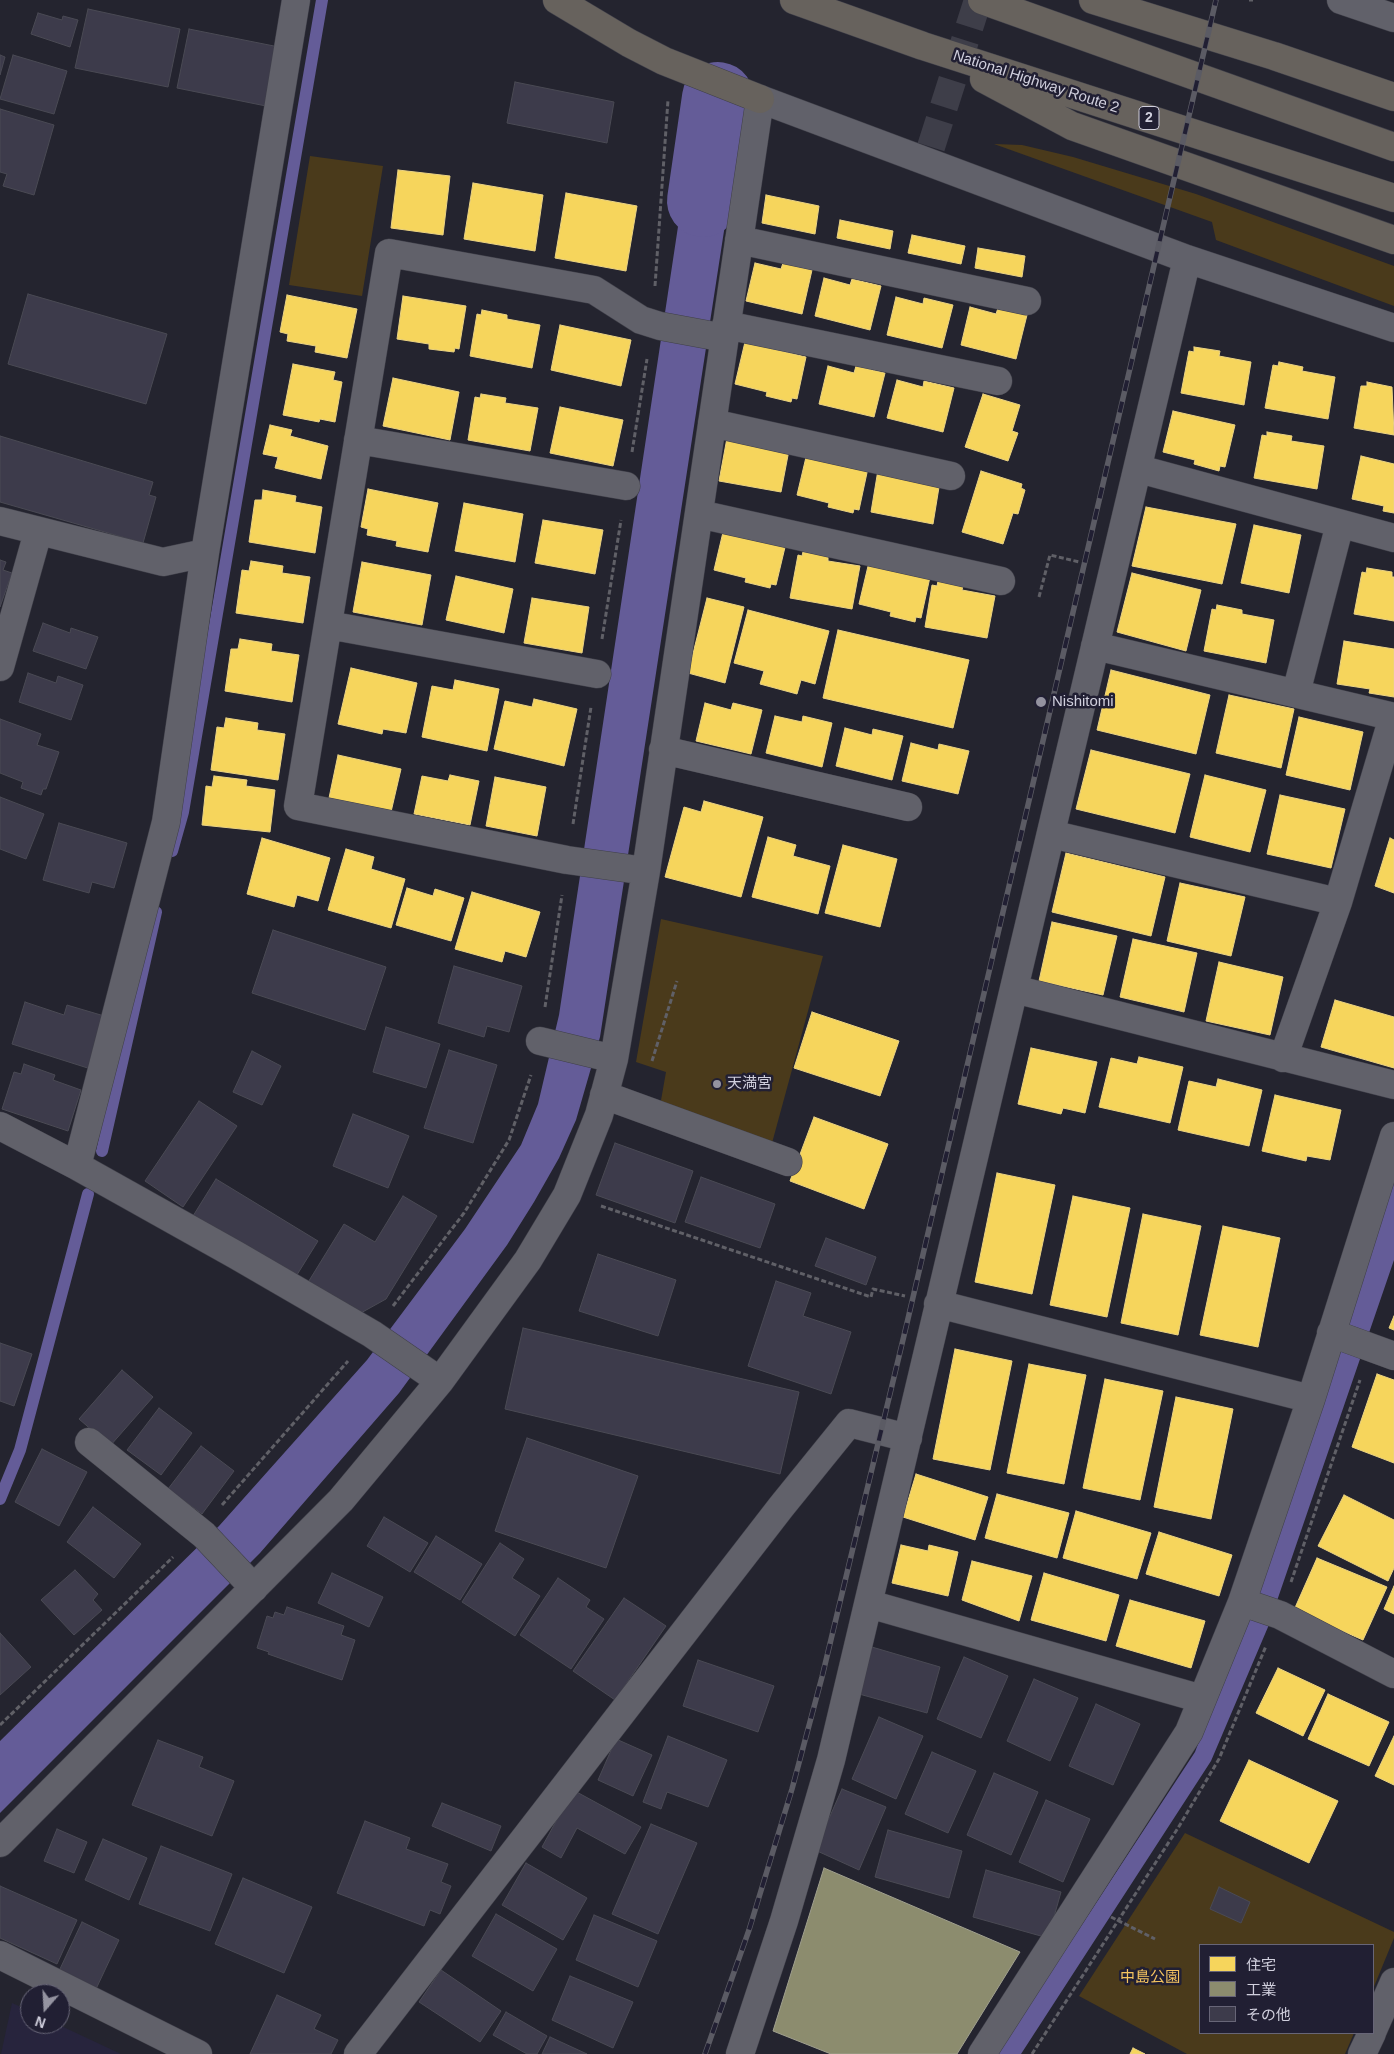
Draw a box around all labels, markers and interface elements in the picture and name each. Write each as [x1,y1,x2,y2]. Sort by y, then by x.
street label: National Highway Route 2 [951,47,1121,117]
road number: 2 [1139,106,1159,130]
place label: Nishitomi [1052,693,1114,711]
marker: Nishitomi [1034,695,1048,709]
place label: 天満宮 [727,1075,772,1093]
marker: 天満宮 [711,1078,723,1090]
legend [1199,1944,1374,2034]
text: 住宅 [1246,1956,1276,1973]
park label: 中島公園 [1120,1969,1180,1987]
text: 工業 [1246,1981,1276,1998]
north arrow [20,1984,70,2034]
text: その他 [1246,2006,1291,2023]
text: N [33,2013,48,2031]

